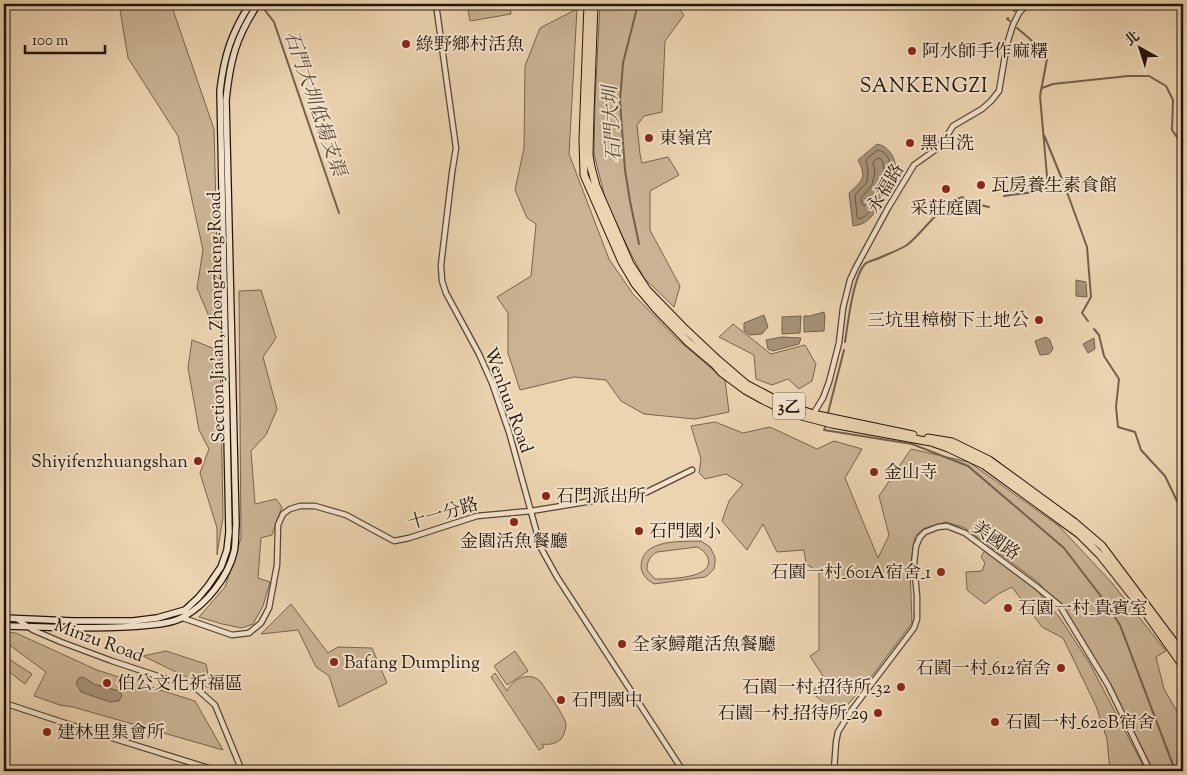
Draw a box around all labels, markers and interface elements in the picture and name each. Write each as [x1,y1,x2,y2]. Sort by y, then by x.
scale bar [25,22,105,54]
north arrow [1114,22,1164,72]
text: 北 [1121,27,1145,52]
water label: 石門大圳低揚支渠 [276,28,352,183]
text: 100 m [32,31,69,52]
place label: 綠野鄉村活魚 [416,33,524,59]
marker: 綠野鄉村活魚 [400,38,412,50]
place label: 阿水師手作麻糬 [922,40,1048,66]
marker: 阿水師手作麻糬 [906,45,918,57]
district label: SANKENGZI [859,73,989,102]
water label: 石門大圳 [598,82,629,163]
place label: 東嶺宮 [659,127,713,153]
marker: 東嶺宮 [643,132,655,144]
place label: 黑白洗 [920,132,974,158]
marker: 黑白洗 [904,137,916,149]
street label: 永福路 [862,159,912,219]
place label: 瓦房養生素食館 [991,174,1117,200]
marker: 瓦房養生素食館 [975,179,987,191]
marker: 采莊庭園 [940,183,952,195]
street label: Section Jia'an, Zhongzheng Road [203,191,233,443]
place label: 采莊庭園 [910,197,982,223]
place label: 三坑里樟樹下土地公 [867,309,1029,335]
marker: 三坑里樟樹下土地公 [1033,314,1045,326]
street label: Wenhua Road [476,344,538,457]
road number: 3乙 [773,392,805,420]
place label: Shiyifenzhuangshan [31,450,188,476]
marker: Shiyifenzhuangshan [192,455,204,467]
place label: 金山寺 [884,461,938,487]
marker: 金山寺 [868,466,880,478]
place label: 石門派出所 [556,485,646,511]
marker: 石門派出所 [540,490,552,502]
street label: 十一分路 [405,493,482,537]
marker: 金園活魚餐廳 [508,516,520,528]
street label: 美國路 [965,516,1024,568]
place label: 石門國小 [649,520,721,546]
marker: 石門國小 [633,525,645,537]
place label: 金園活魚餐廳 [460,530,568,556]
place label: 石園一村_601A宿舍_1 [770,561,931,587]
marker: 石園一村_601A宿舍_1 [935,566,947,578]
place label: 石園一村_貴賓室 [1018,597,1148,623]
marker: 石園一村_貴賓室 [1002,602,1014,614]
street label: Minzu Road [50,614,147,670]
place label: 全家鱘龍活魚餐廳 [632,633,776,659]
marker: 全家鱘龍活魚餐廳 [616,638,628,650]
place label: Bafang Dumpling [344,651,480,677]
marker: Bafang Dumpling [328,656,340,668]
place label: 石園一村_612宿舍 [916,657,1051,683]
marker: 石園一村_612宿舍 [1055,662,1067,674]
place label: 伯公文化祈福區 [117,672,243,698]
place label: 石園一村_招待所_32 [742,676,892,702]
marker: 伯公文化祈福區 [101,677,113,689]
marker: 石園一村_招待所_32 [895,681,907,693]
place label: 石門國中 [571,689,643,715]
marker: 石門國中 [555,694,567,706]
place label: 石園一村_招待所_29 [717,702,868,728]
marker: 石園一村_招待所_29 [872,707,884,719]
place label: 石園一村_620B宿舍 [1005,711,1155,737]
marker: 石園一村_620B宿舍 [989,716,1001,728]
place label: 建林里集會所 [57,721,165,747]
marker: 建林里集會所 [41,726,53,738]

